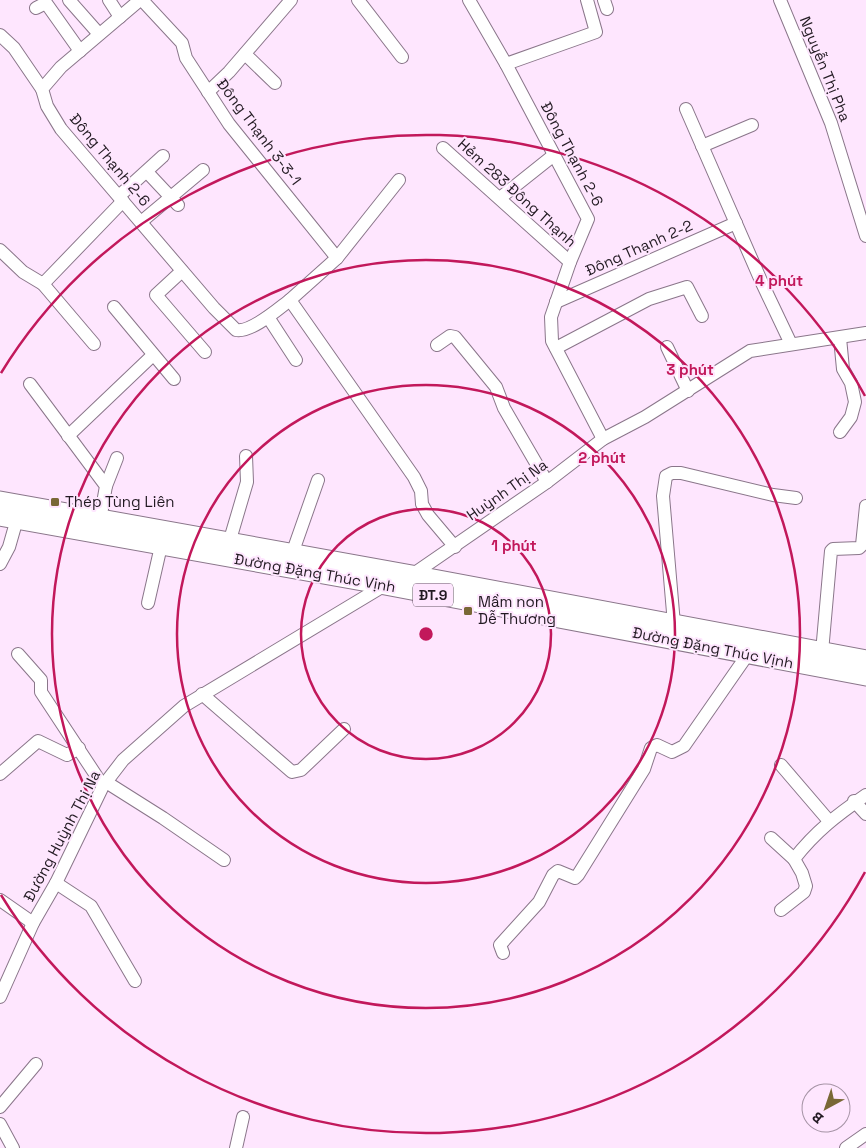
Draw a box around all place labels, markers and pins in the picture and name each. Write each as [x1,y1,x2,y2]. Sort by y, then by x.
place label: Thép Tùng Liên [65,492,175,511]
marker: Thép Tùng Liên [49,496,61,508]
place label: Mầm non Dễ Thương [478,592,556,628]
marker: Mầm non Dễ Thương [462,605,474,617]
centre of rings [417,625,435,643]

